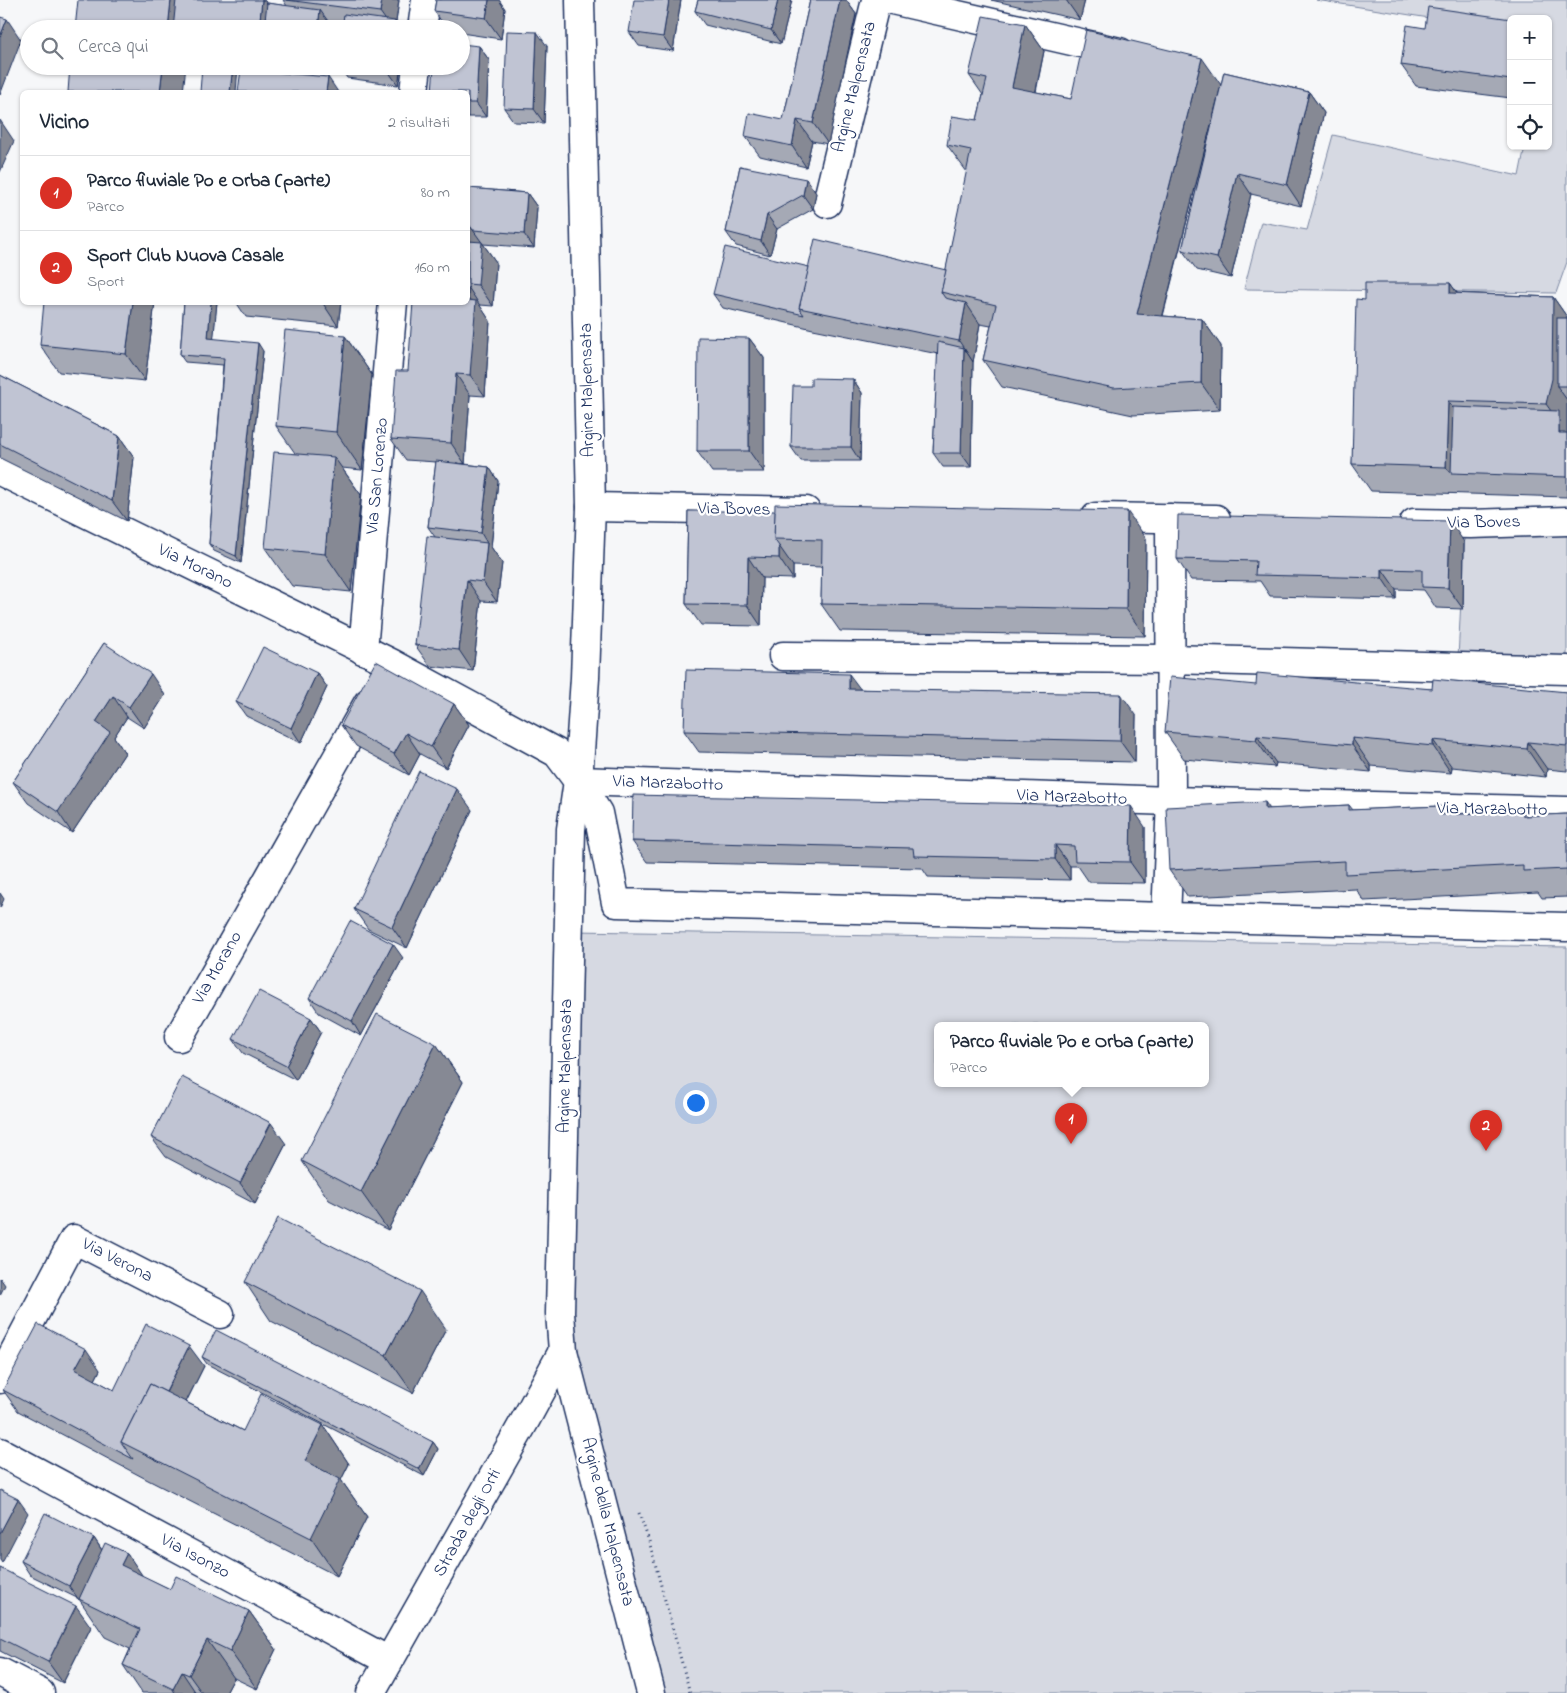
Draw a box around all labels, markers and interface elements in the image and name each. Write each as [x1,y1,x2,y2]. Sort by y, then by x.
map controls [1507,15,1552,150]
button: + [1507,15,1552,60]
street label: Argine Malpensata [826,19,885,156]
search box [20,20,470,75]
icon: search [38,34,66,62]
text: Cerca qui [78,34,148,61]
button: − [1507,60,1552,105]
button: locate [1507,105,1552,150]
text: Vicino [40,108,89,138]
text: 2 risultati [388,111,450,135]
text: Parco fluviale Po e Orba (parte) [87,168,330,195]
text: 1 [53,181,59,205]
text: 80 m [421,181,450,205]
text: Parco [87,195,124,219]
text: Sport Club Nuova Casale [87,243,284,270]
text: 2 [52,256,60,280]
text: 160 m [415,256,450,280]
text: Sport [87,270,125,294]
street label: Argine Malpensata [574,323,603,457]
street label: Via San Lorenzo [360,417,396,536]
street label: Via Boves [696,496,771,524]
street label: Via Boves [1446,509,1521,537]
street label: Via Morano [152,537,237,596]
street label: Via Marzabotto [611,769,724,799]
street label: Via Marzabotto [1015,783,1128,813]
street label: Via Marzabotto [1435,796,1548,824]
street label: Via Morano [186,927,249,1010]
street label: Argine Malpensata [552,999,581,1133]
popup [934,1022,1209,1087]
text: Parco fluviale Po e Orba (parte) [950,1029,1193,1056]
text: Parco [950,1056,987,1080]
your location [683,1090,709,1116]
pin: 1 [1055,1103,1087,1144]
pin: 2 [1470,1110,1502,1151]
street label: Via Verona [76,1232,157,1290]
street label: Argine della Malpensata [572,1435,641,1609]
street label: Strada degli Orti [427,1464,509,1582]
street label: Via Isonzo [155,1527,234,1586]

